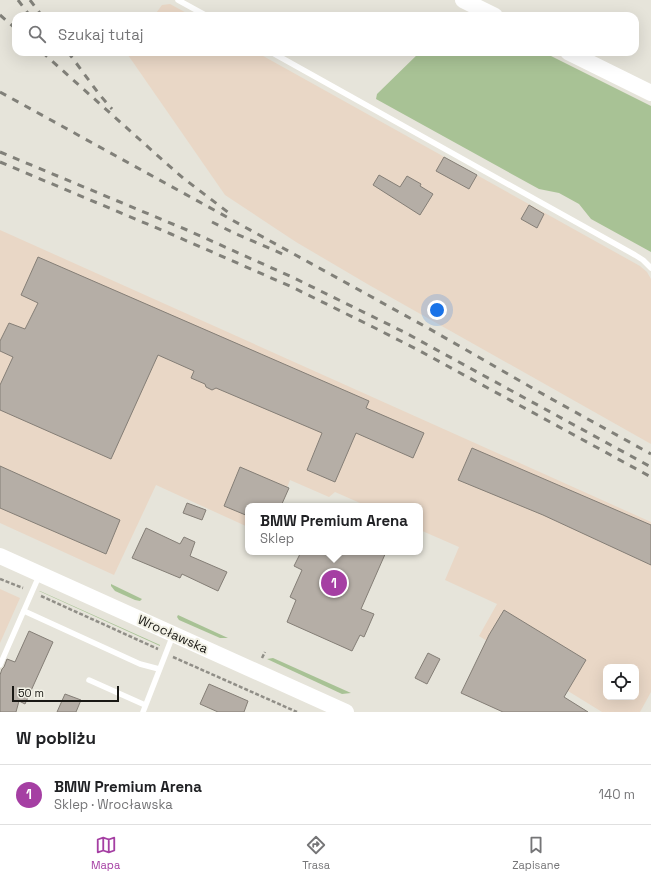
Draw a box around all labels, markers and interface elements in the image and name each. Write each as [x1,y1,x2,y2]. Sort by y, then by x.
search box [12,12,639,56]
icon: search [26,23,48,45]
text: Szukaj tutaj [58,25,144,44]
your location [427,300,447,320]
popup [245,503,423,555]
text: BMW Premium Arena [260,511,408,530]
text: Sklep [260,530,294,547]
pin: 1 [321,568,347,598]
street label: Wrocławska [135,611,211,657]
map controls [603,664,639,700]
button: locate [603,664,639,700]
scale bar [12,684,119,703]
text: 50 m [18,686,44,700]
text: W pobliżu [16,727,96,749]
text: BMW Premium Arena [54,777,202,796]
text: 1 [26,786,32,803]
text: 140 m [599,786,635,803]
text: Sklep · Wrocławska [54,796,173,813]
tab: Mapa [91,834,120,872]
tab: Trasa [302,834,330,872]
tab: Zapisane [512,834,560,872]

